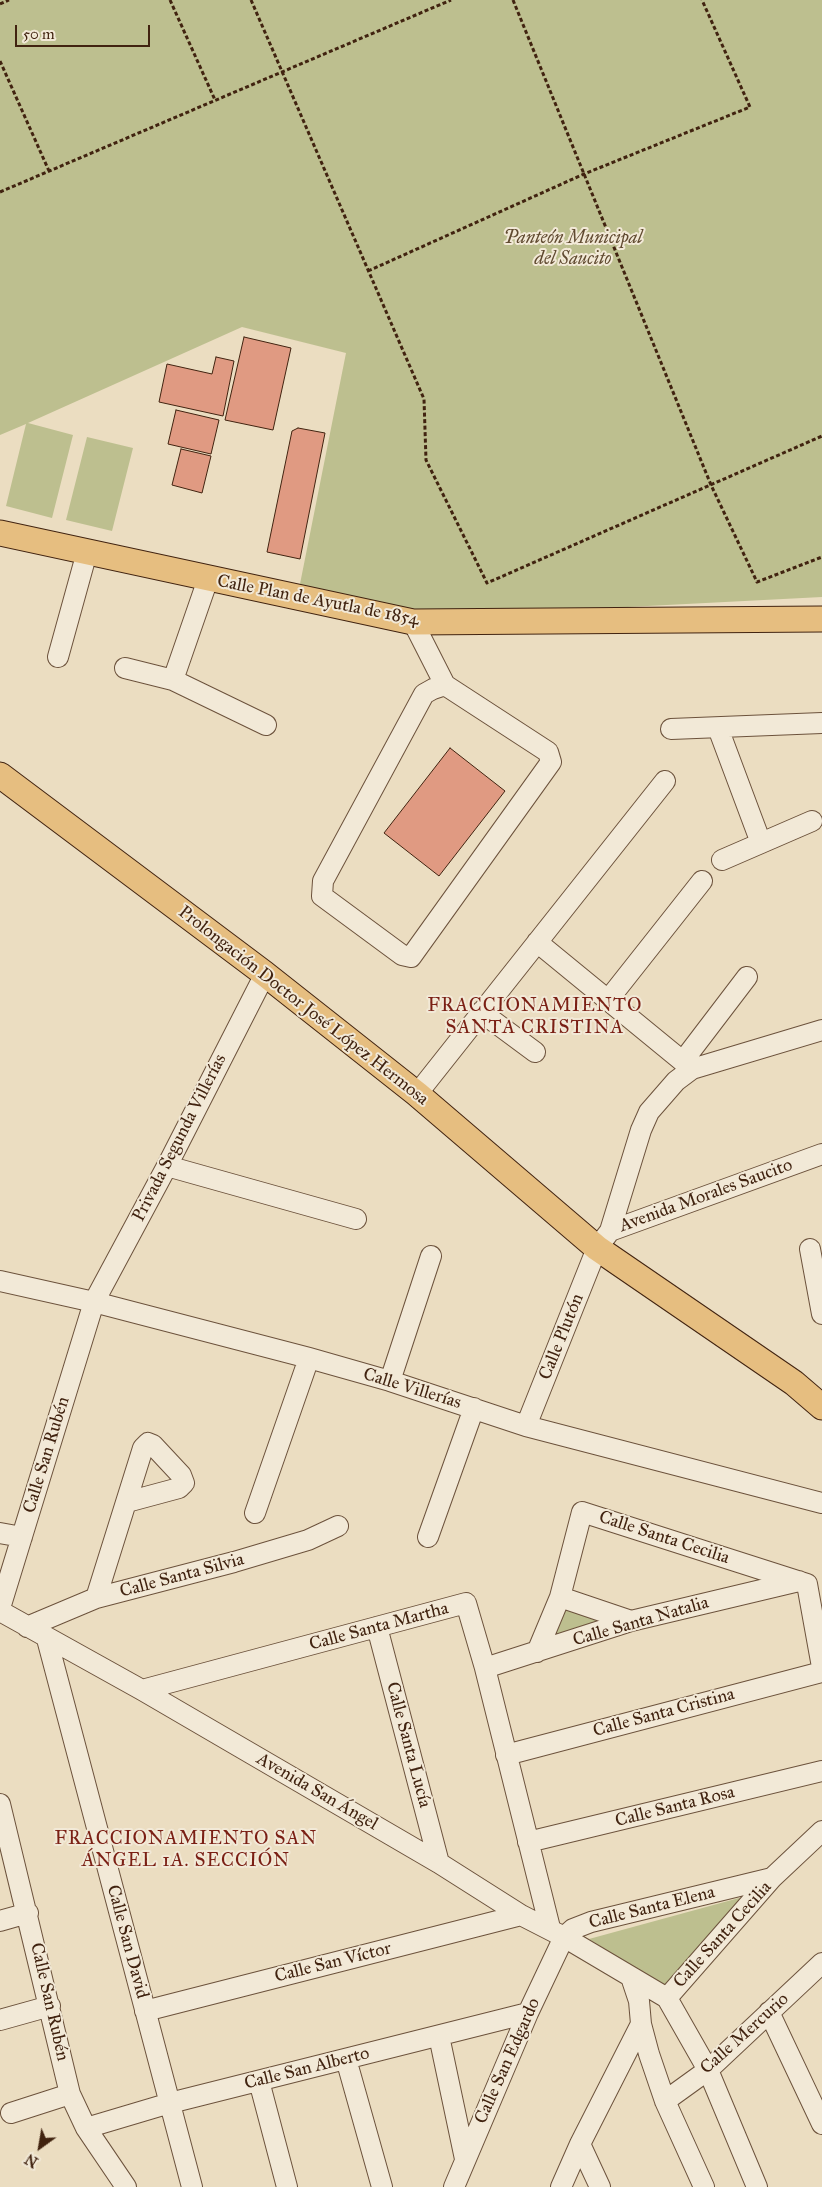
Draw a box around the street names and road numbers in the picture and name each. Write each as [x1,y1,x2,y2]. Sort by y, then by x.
street label: Calle Plan de Ayutla de 1854 [215,571,421,631]
street label: Prolongación Doctor José López Hermosa [174,902,432,1110]
street label: Privada Segunda Villerías [128,1051,232,1225]
street label: Avenida Morales Saucito [617,1155,795,1237]
street label: Calle Plutón [535,1291,589,1383]
street label: Calle Villerías [360,1364,464,1414]
street label: Calle San Rubén [19,1394,75,1516]
street label: Calle Santa Cecilia [596,1507,732,1569]
street label: Calle Santa Silvia [118,1549,246,1603]
street label: Calle Santa Natalia [571,1592,711,1652]
street label: Calle Santa Martha [307,1598,451,1656]
street label: Calle Santa Lucía [381,1680,435,1810]
street label: Calle Santa Cristina [591,1684,737,1742]
street label: Avenida San Ángel [252,1748,382,1836]
street label: Calle Santa Rosa [613,1782,737,1832]
street label: Calle Santa Cecilia [669,1877,777,1993]
street label: Calle Santa Elena [587,1882,717,1934]
street label: Calle San David [101,1883,153,2001]
street label: Calle San Víctor [273,1938,393,1988]
street label: Calle San Rubén [25,1941,73,2063]
street label: Calle Mercurio [696,1989,794,2079]
street label: Calle San Edgardo [471,1995,545,2127]
street label: Calle San Alberto [242,2043,372,2095]

